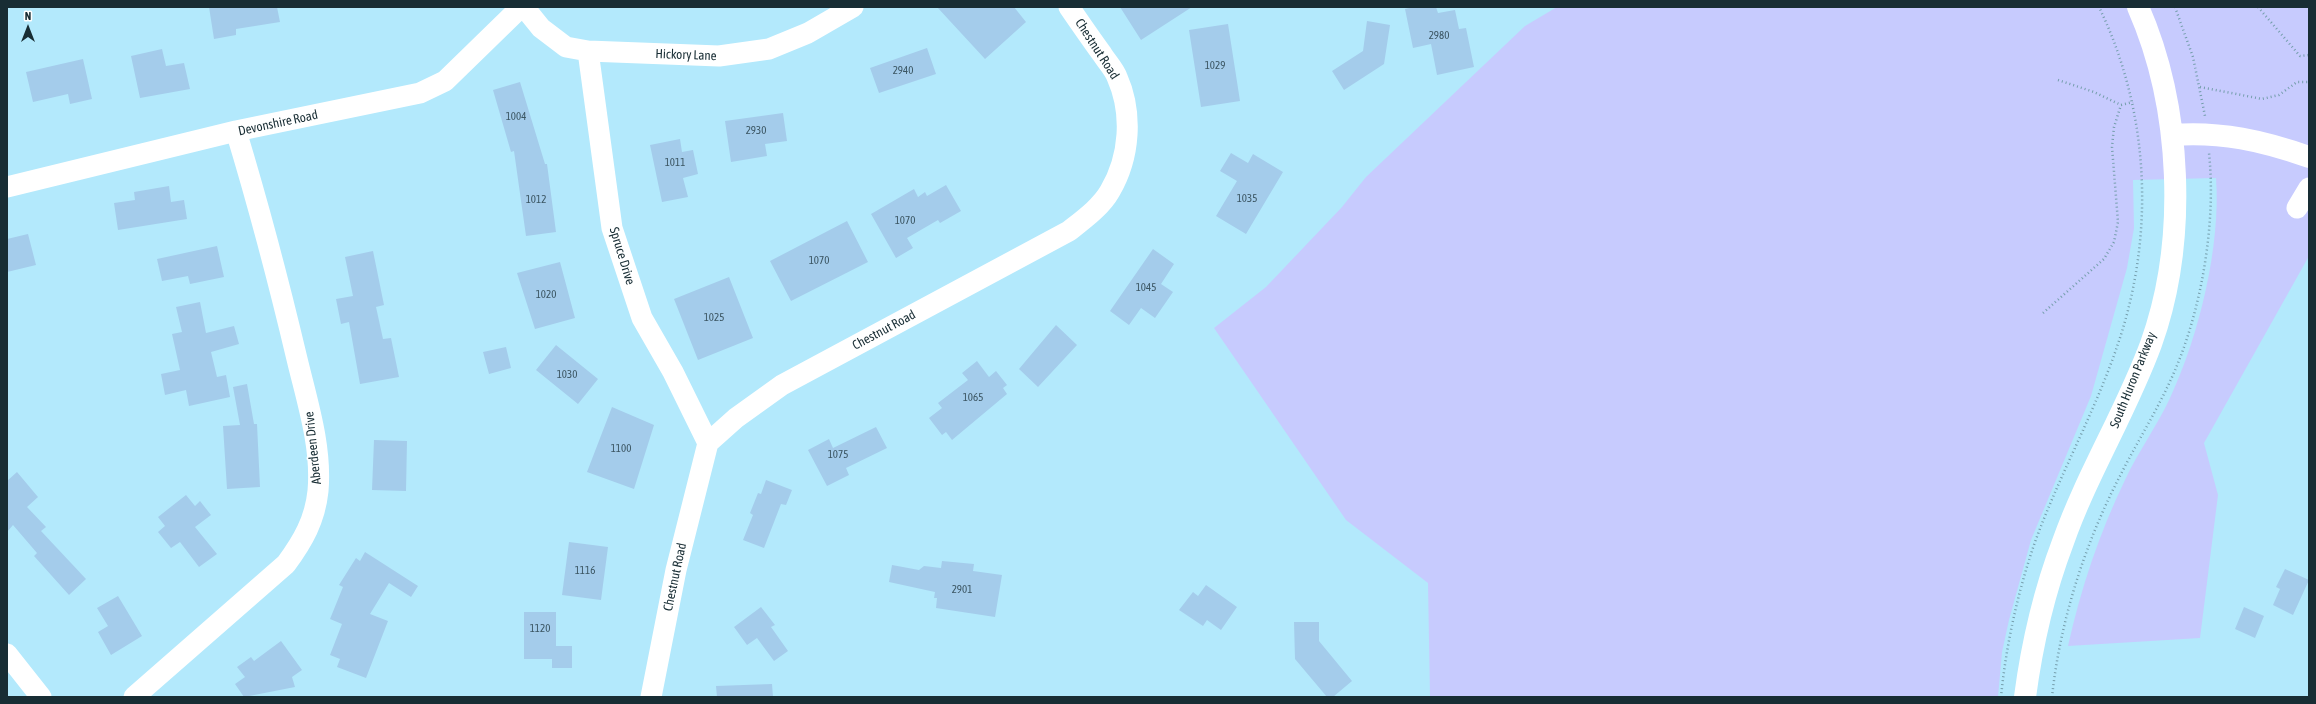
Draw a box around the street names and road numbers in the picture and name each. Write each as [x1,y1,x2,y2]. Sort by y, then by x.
street label: Chestnut Road [1072,16,1122,82]
street label: Hickory Lane [655,46,717,64]
street label: Devonshire Road [237,107,319,139]
street label: Spruce Drive [606,225,638,287]
street label: Chestnut Road [850,307,918,353]
street label: South Huron Parkway [2107,330,2159,430]
street label: Aberdeen Drive [301,411,325,485]
street label: Chestnut Road [660,541,690,613]

